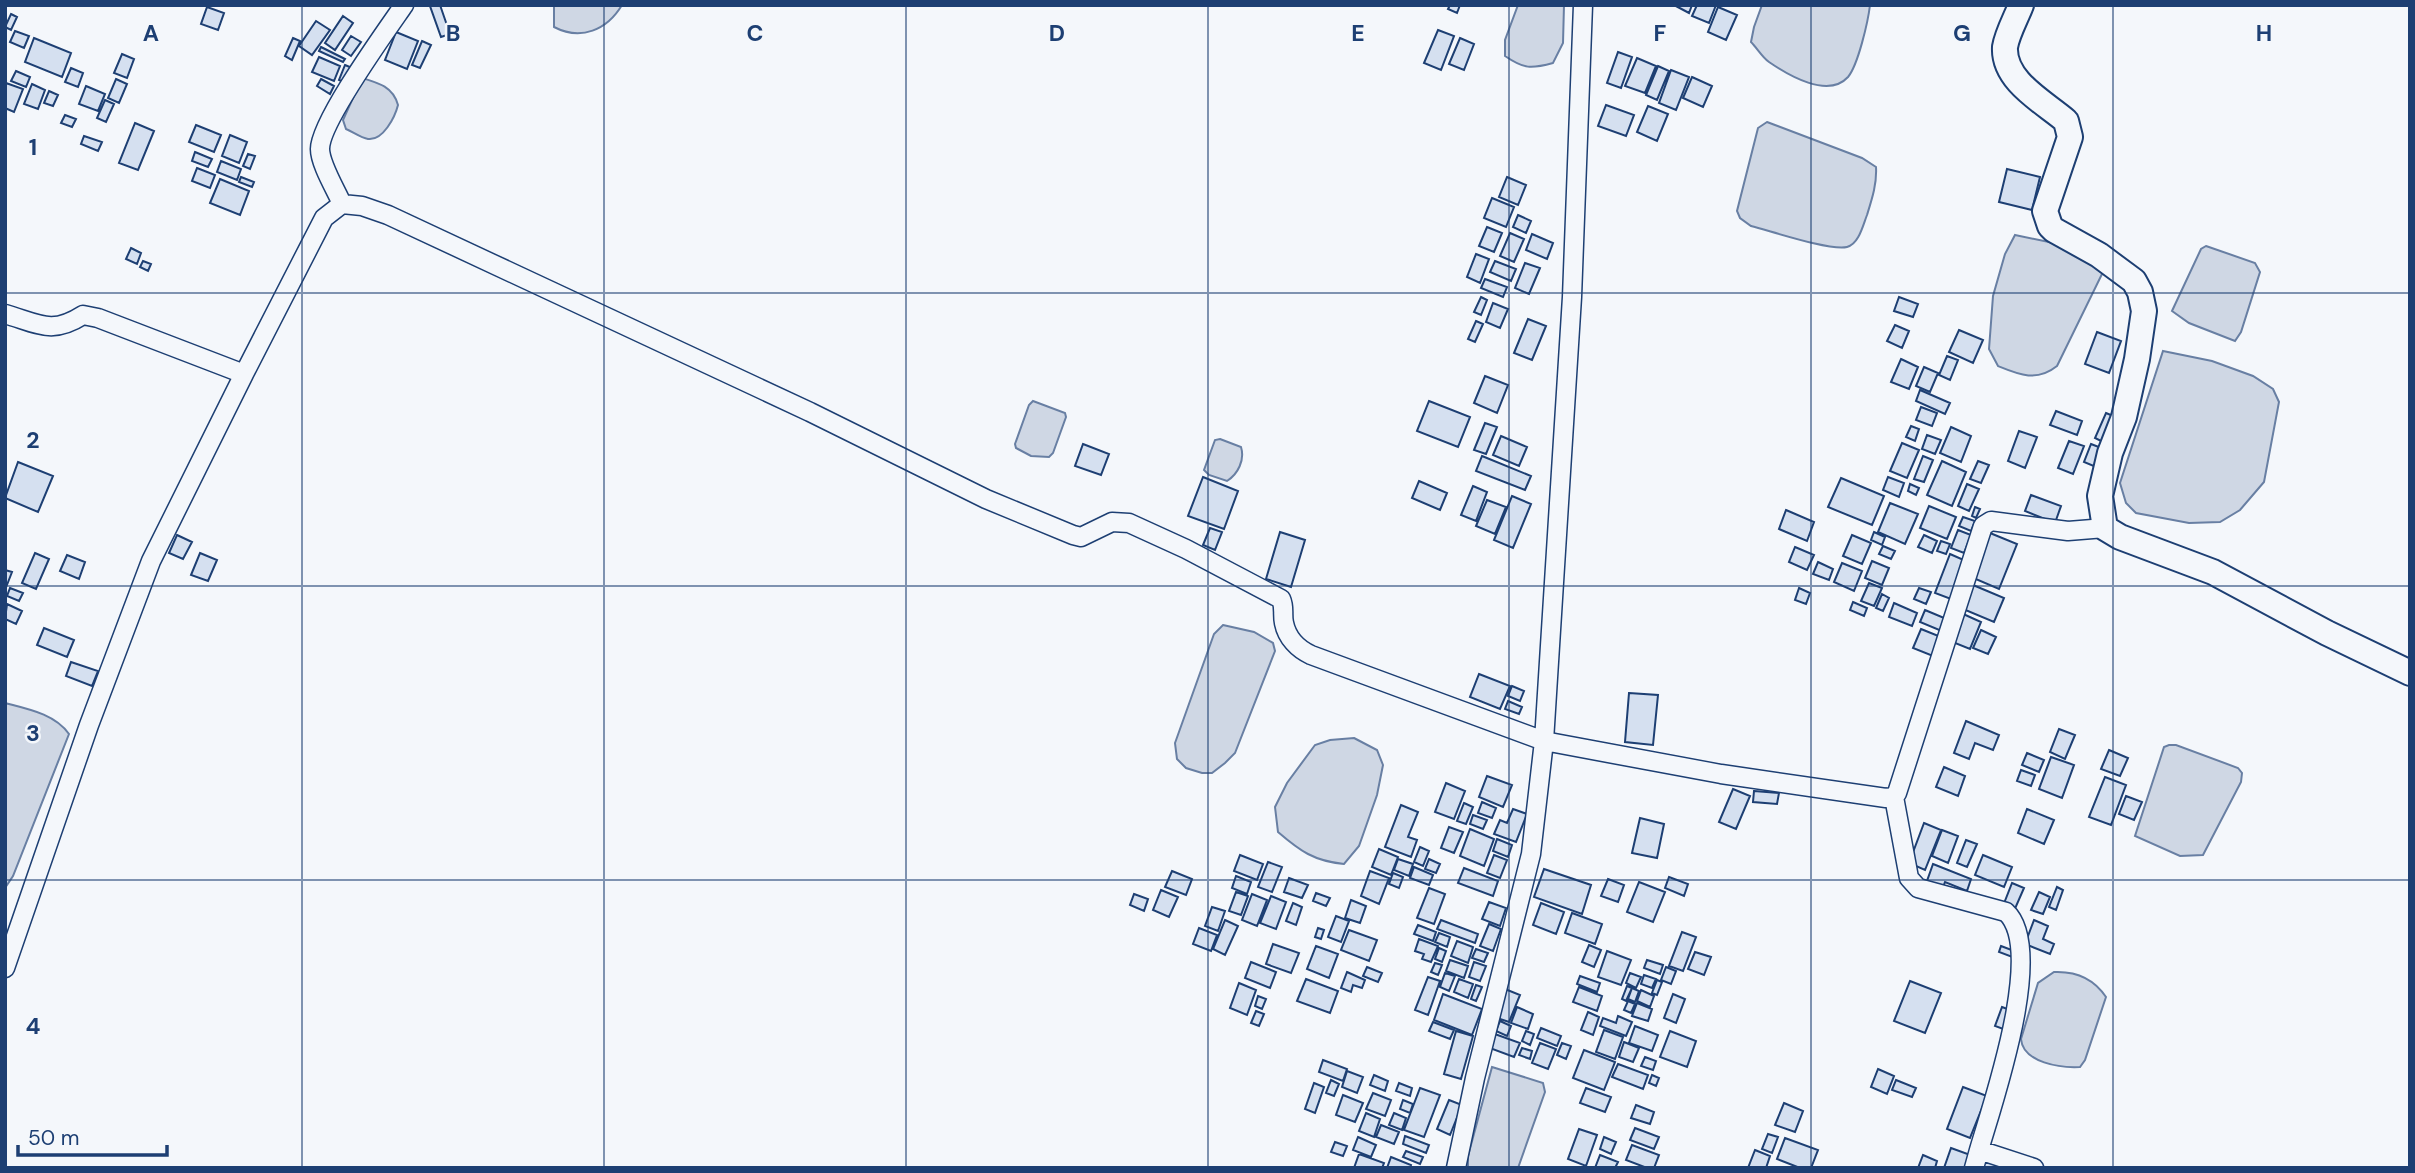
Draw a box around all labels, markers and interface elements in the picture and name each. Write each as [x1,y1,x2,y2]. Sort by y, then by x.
text: A [143,18,159,48]
text: B [446,18,460,48]
text: C [747,18,763,48]
text: D [1049,18,1065,48]
text: E [1351,18,1365,48]
text: F [1654,18,1667,48]
text: G [1953,18,1971,48]
text: H [2256,18,2272,48]
text: 1 [29,132,37,162]
text: 2 [26,425,40,455]
text: 3 [26,718,40,748]
text: 4 [26,1011,41,1041]
scale bar [18,1114,166,1158]
text: 50 m [28,1124,79,1152]

